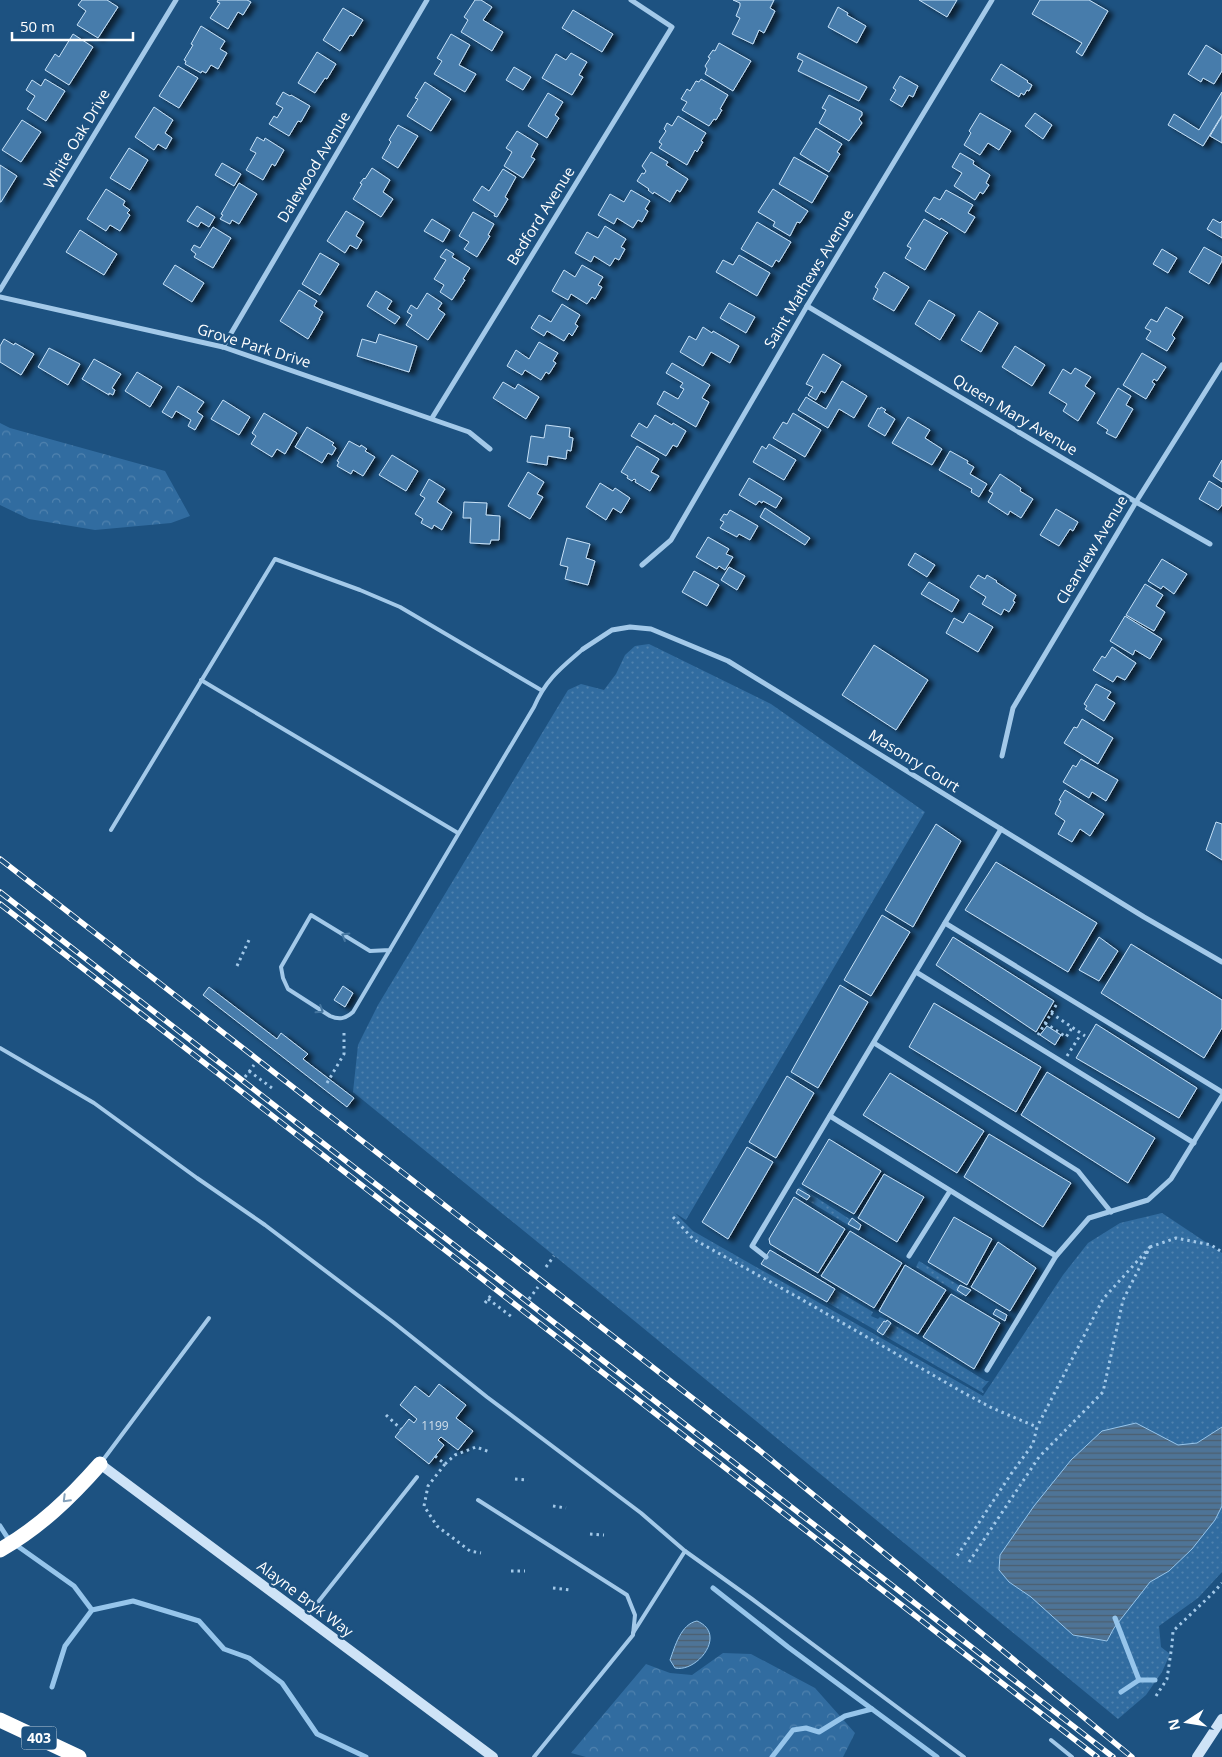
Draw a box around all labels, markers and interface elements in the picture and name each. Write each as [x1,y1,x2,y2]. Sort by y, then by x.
scale bar [12,10,134,42]
text: 50 m [20,16,55,36]
street label: White Oak Drive [38,85,114,192]
street label: Dalewood Avenue [272,107,354,226]
street label: Bedford Avenue [502,162,579,269]
street label: Saint Mathews Avenue [759,205,858,352]
street label: Grove Park Drive [195,318,314,372]
street label: Queen Mary Avenue [949,369,1082,459]
street label: Clearview Avenue [1051,491,1132,608]
street label: Masonry Court [865,724,964,796]
one-way arrow [342,933,351,943]
one-way arrow [314,1004,324,1013]
house number: 1199 [421,1417,449,1434]
one-way arrow [63,1493,72,1502]
street label: Alayne Bryk Way [253,1555,358,1641]
north arrow [1162,1697,1212,1747]
text: N [1163,1717,1184,1732]
road number: 403 [22,1726,56,1750]

